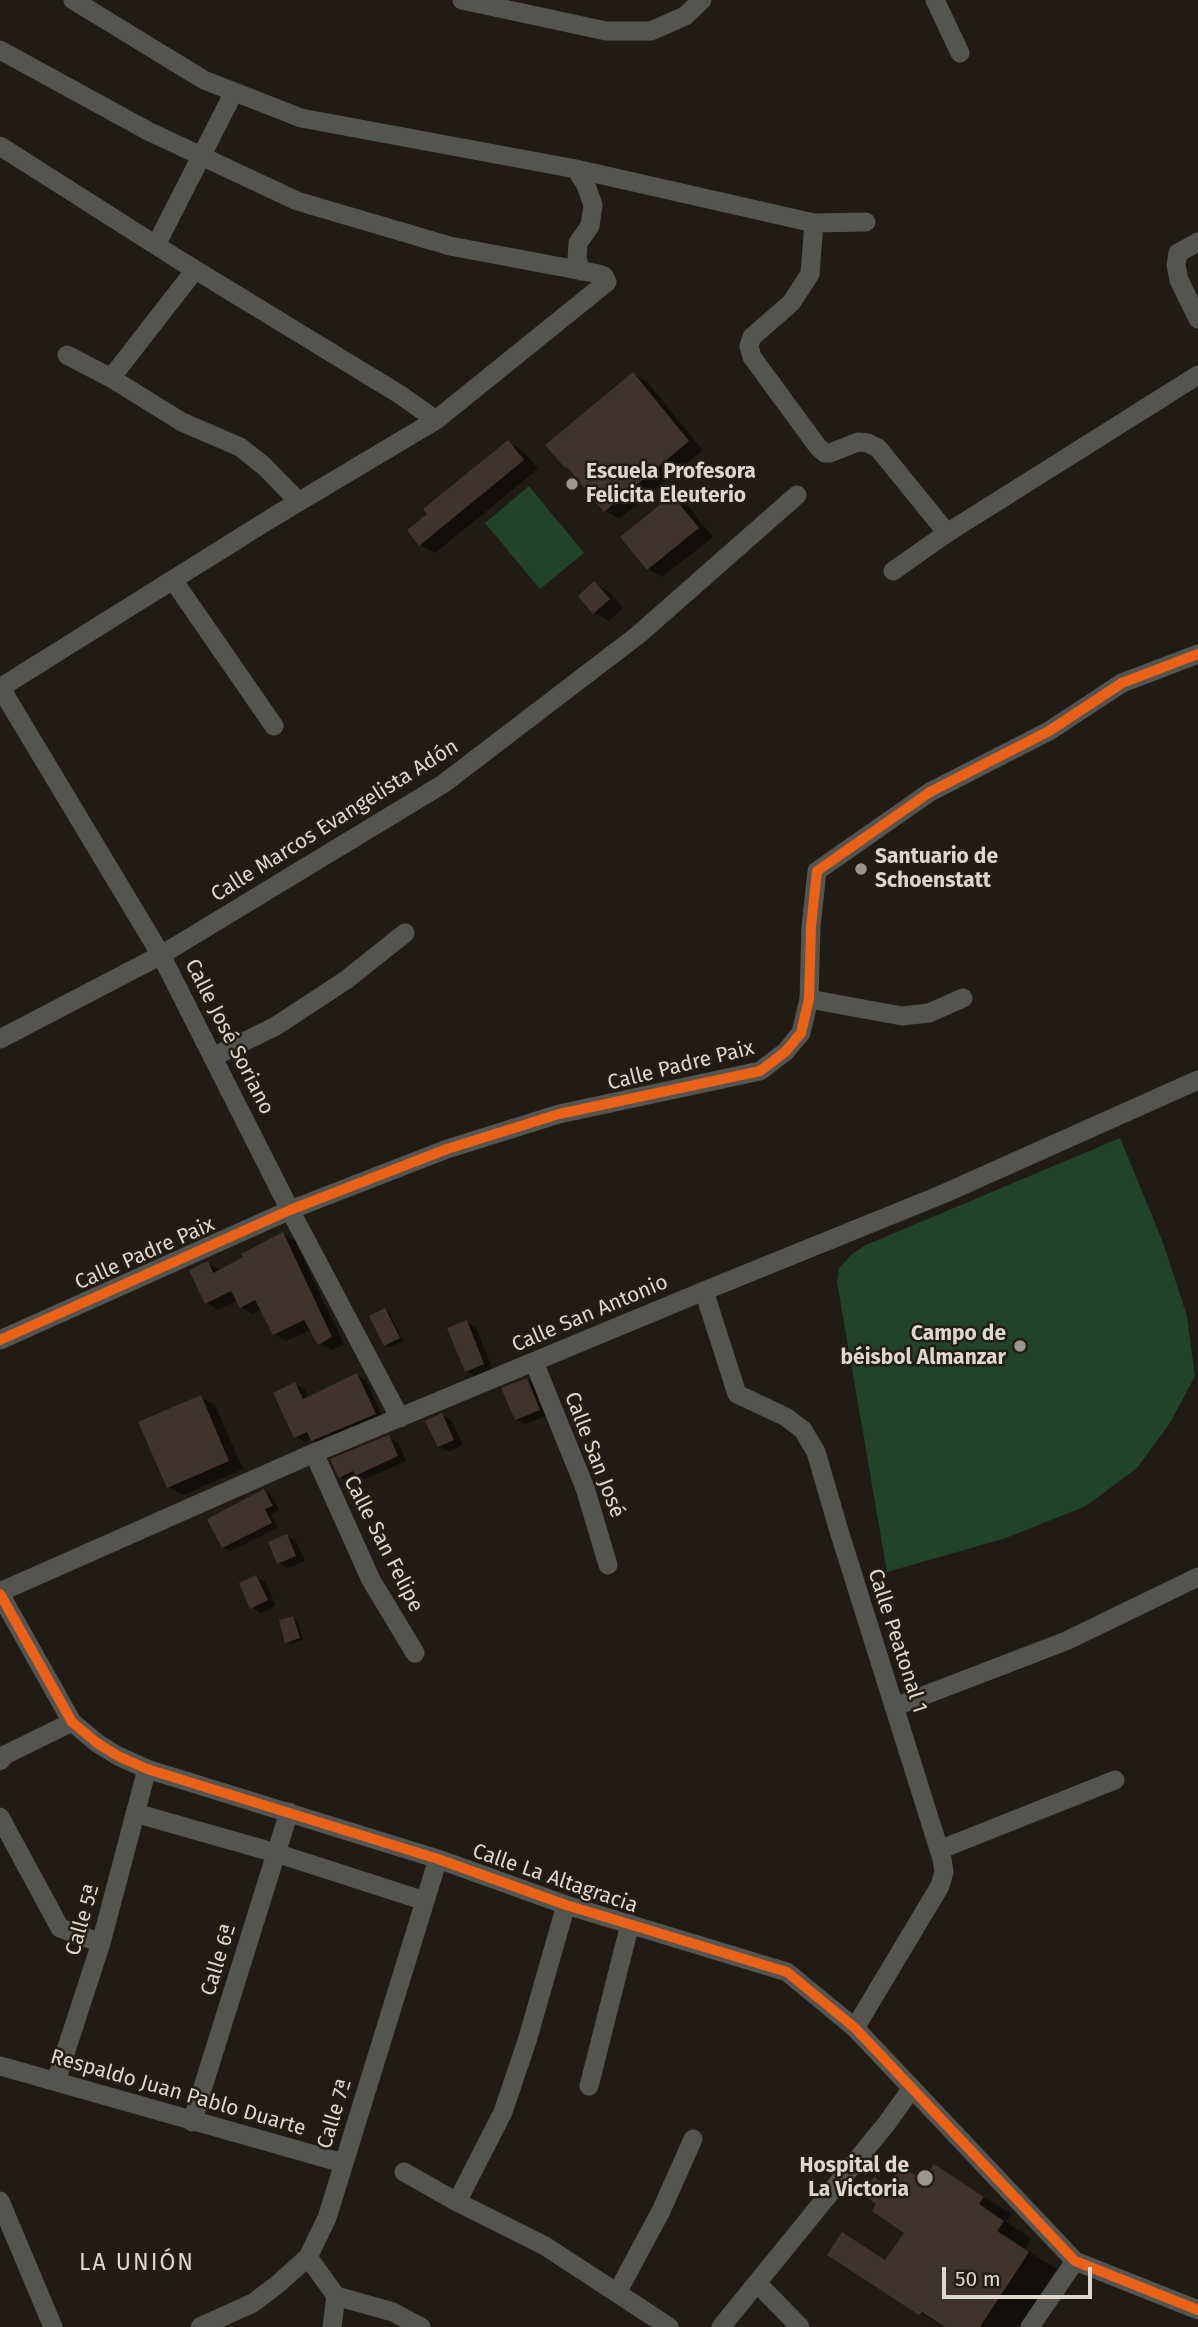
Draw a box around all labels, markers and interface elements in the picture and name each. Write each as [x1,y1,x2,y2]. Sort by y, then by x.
place label: Escuela Profesora Felicita Eleuterio [586,459,756,509]
marker: Escuela Profesora Felicita Eleuterio [564,476,580,492]
street label: Calle Marcos Evangelista Adón [207,734,463,908]
place label: Santuario de Schoenstatt [875,844,998,894]
marker: Santuario de Schoenstatt [853,861,869,877]
street label: Calle José Soriano [179,955,279,1119]
street label: Calle Padre Paix [605,1036,757,1096]
street label: Calle Padre Paix [71,1212,219,1296]
street label: Calle San Antonio [508,1270,672,1358]
place label: Campo de béisbol Almanzar [841,1321,1006,1371]
marker: Campo de béisbol Almanzar [1012,1338,1028,1354]
street label: Calle San José [558,1389,630,1521]
street label: Calle San Felipe [338,1472,428,1616]
street label: Calle Peatonal 1 [862,1566,932,1716]
street label: Calle La Altagracia [469,1839,641,1919]
street label: Calle 5ª [61,1881,105,1959]
street label: Calle 6ª [196,1921,242,1999]
street label: Respaldo Juan Pablo Duarte [48,2044,308,2142]
street label: Calle 7ª [312,2076,358,2152]
place label: Hospital de La Victoria [800,2153,909,2203]
marker: Hospital de La Victoria [915,2168,935,2188]
district label: LA UNIÓN [80,2250,194,2278]
scale bar [946,2254,1096,2298]
text: 50 m [955,2266,1001,2292]

